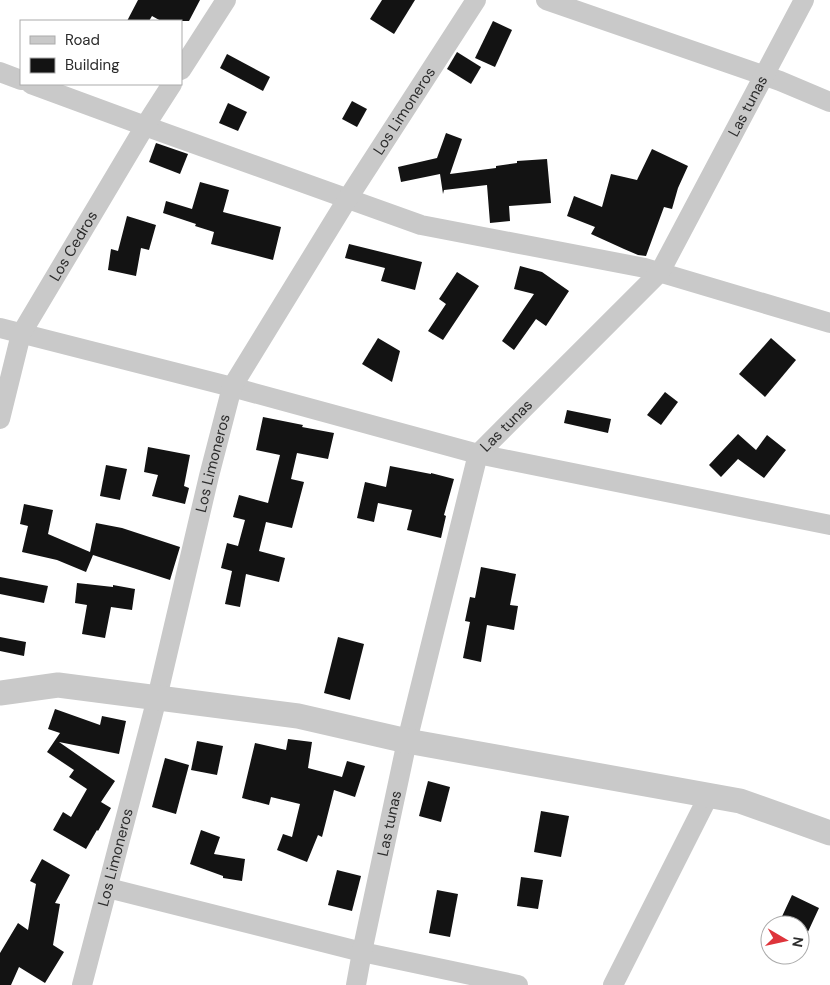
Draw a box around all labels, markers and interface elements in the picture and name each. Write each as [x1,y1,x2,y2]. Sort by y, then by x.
legend [20,20,182,85]
text: Road [65,30,100,50]
text: Building [65,55,120,75]
street label: Los Limoneros [369,63,440,159]
street label: Las tunas [723,72,772,140]
street label: Los Cedros [45,207,102,285]
street label: Las tunas [476,395,537,456]
street label: Los Limoneros [191,412,235,514]
street label: Las tunas [373,789,406,858]
street label: Los Limoneros [93,806,138,909]
north arrow [760,915,810,965]
text: N [788,936,808,948]

